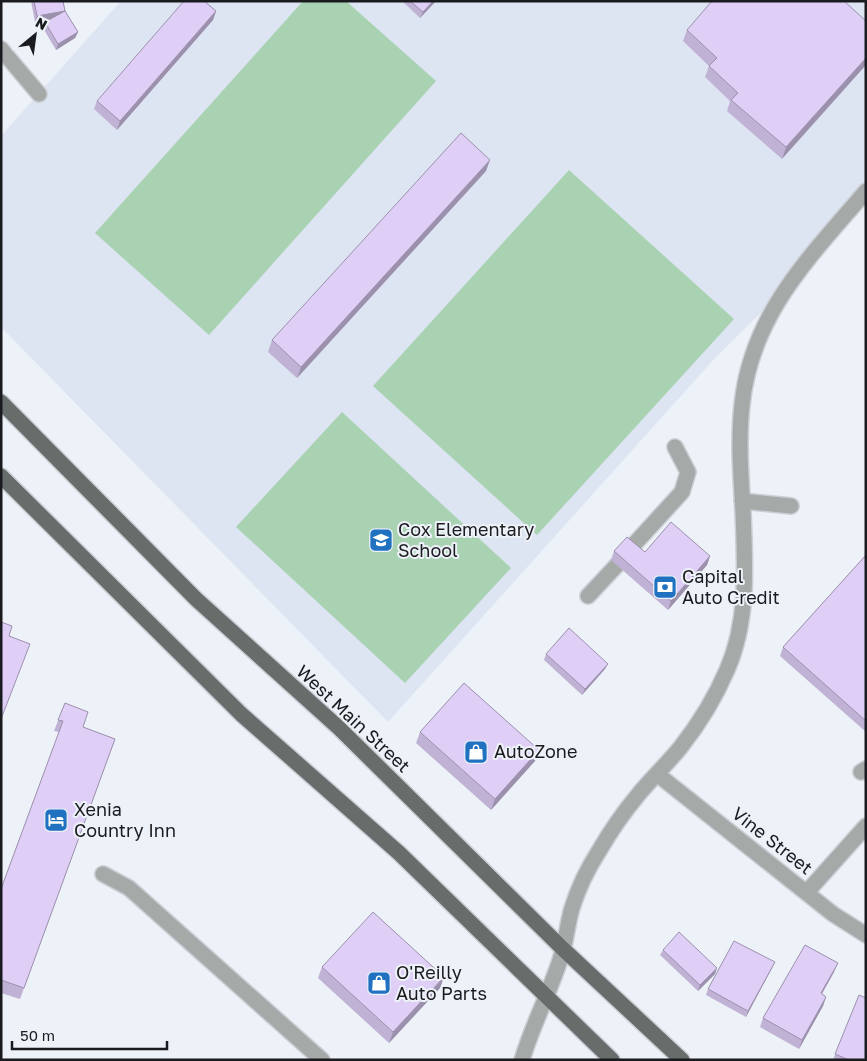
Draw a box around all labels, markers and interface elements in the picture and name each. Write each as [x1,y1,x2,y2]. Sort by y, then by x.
north arrow [10,10,60,60]
text: N [33,13,50,33]
place label: Cox Elementary School [398,518,534,561]
school or university icon: Cox Elementary School [368,527,394,553]
place label: Capital Auto Credit [682,565,780,608]
bank icon: Capital Auto Credit [652,574,678,600]
street label: West Main Street [292,660,415,777]
shop icon: AutoZone [463,739,489,765]
place label: AutoZone [494,740,577,762]
place label: Xenia Country Inn [74,798,176,841]
street label: Vine Street [728,802,817,878]
hotel icon: Xenia Country Inn [43,807,69,833]
place label: O'Reilly Auto Parts [396,961,487,1004]
shop icon: O'Reilly Auto Parts [366,970,392,996]
scale bar [12,1018,168,1050]
text: 50 m [20,1026,55,1044]

